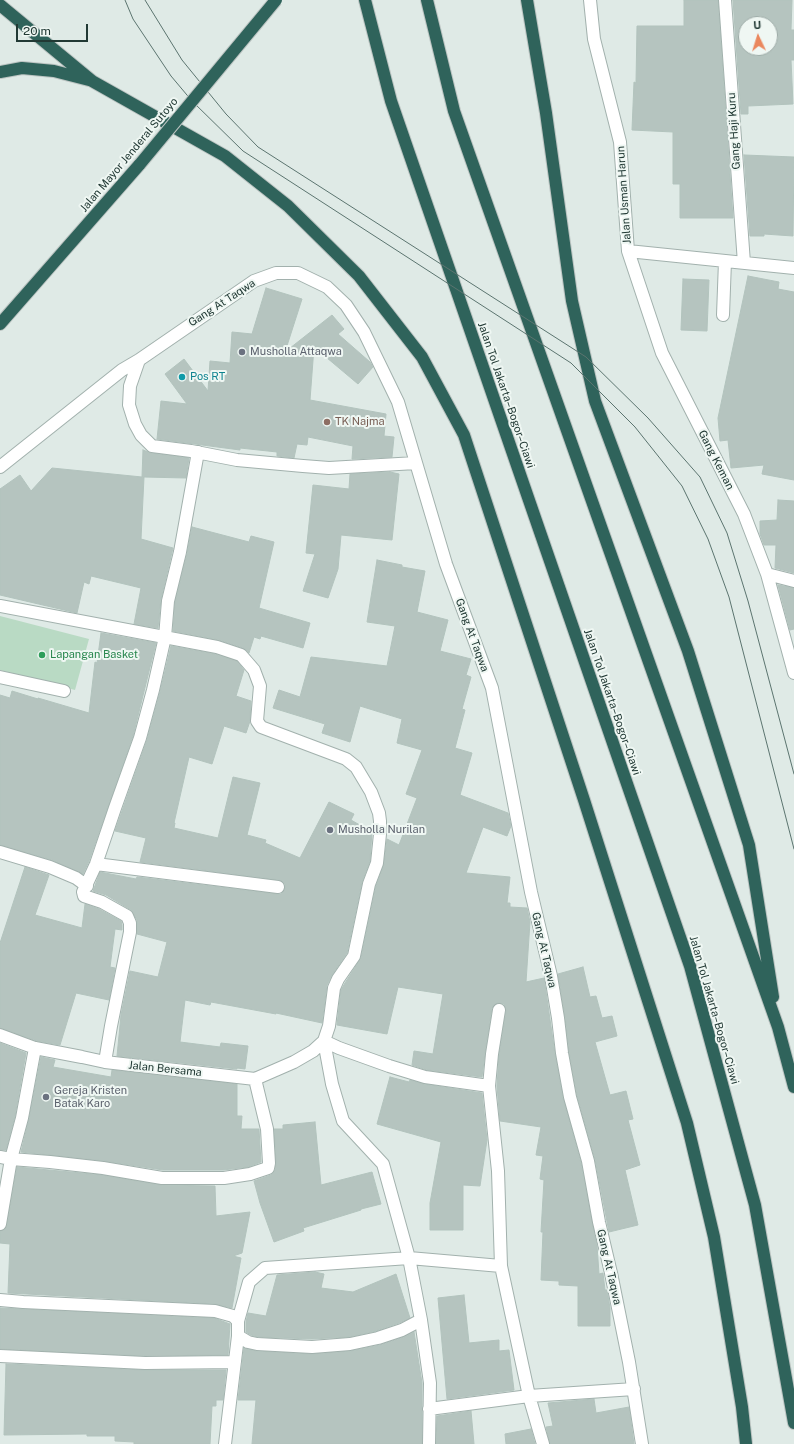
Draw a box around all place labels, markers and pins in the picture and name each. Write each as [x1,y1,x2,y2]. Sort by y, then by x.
place label: Musholla Attaqwa [250,345,342,359]
marker: Musholla Attaqwa [237,347,247,357]
place label: Pos RT [190,370,225,384]
marker: Pos RT [177,372,187,382]
place label: TK Najma [335,415,385,429]
marker: TK Najma [322,417,332,427]
place label: Lapangan Basket [50,648,138,662]
marker: Lapangan Basket [37,650,47,660]
place label: Musholla Nurilan [338,823,425,837]
marker: Musholla Nurilan [325,825,335,835]
place label: Gereja Kristen Batak Karo [54,1084,127,1110]
marker: Gereja Kristen Batak Karo [41,1092,51,1102]

